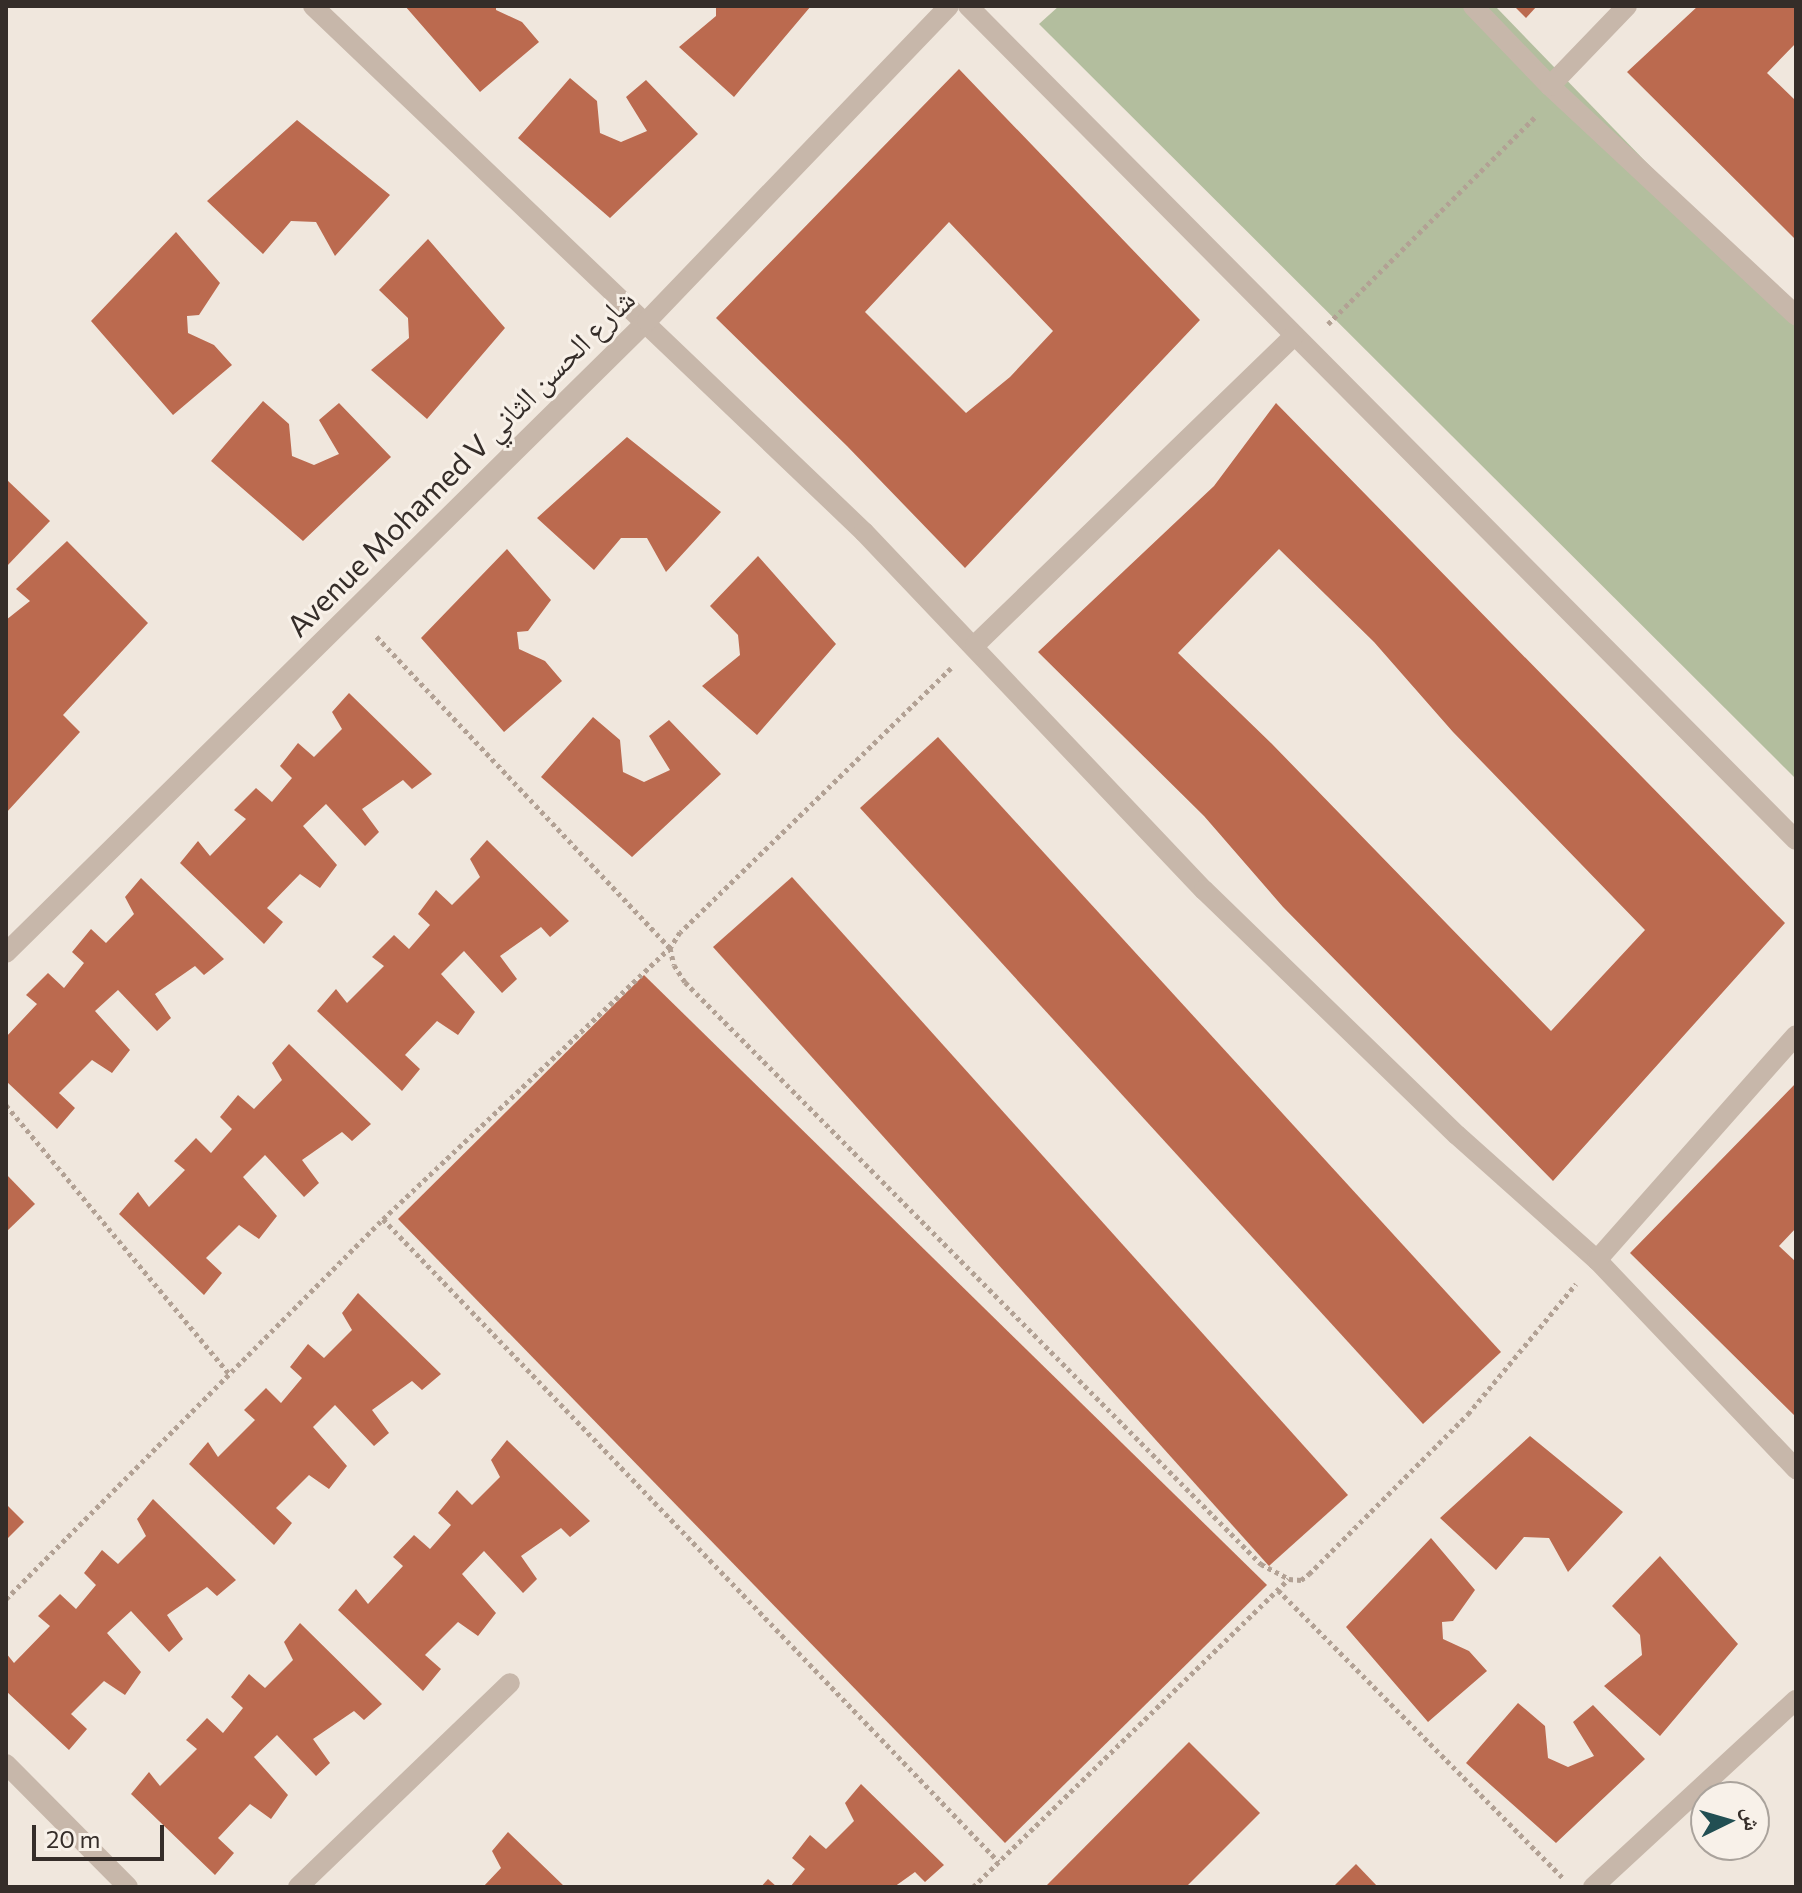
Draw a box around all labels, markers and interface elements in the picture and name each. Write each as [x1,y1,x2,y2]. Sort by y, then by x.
street label: Avenue Mohamed V شارع الحسن الثاني [279,281,641,643]
north arrow [1690,1781,1770,1861]
text: ش [1738,1806,1767,1832]
scale bar [36,1809,168,1859]
text: 20 m [46,1824,100,1853]

